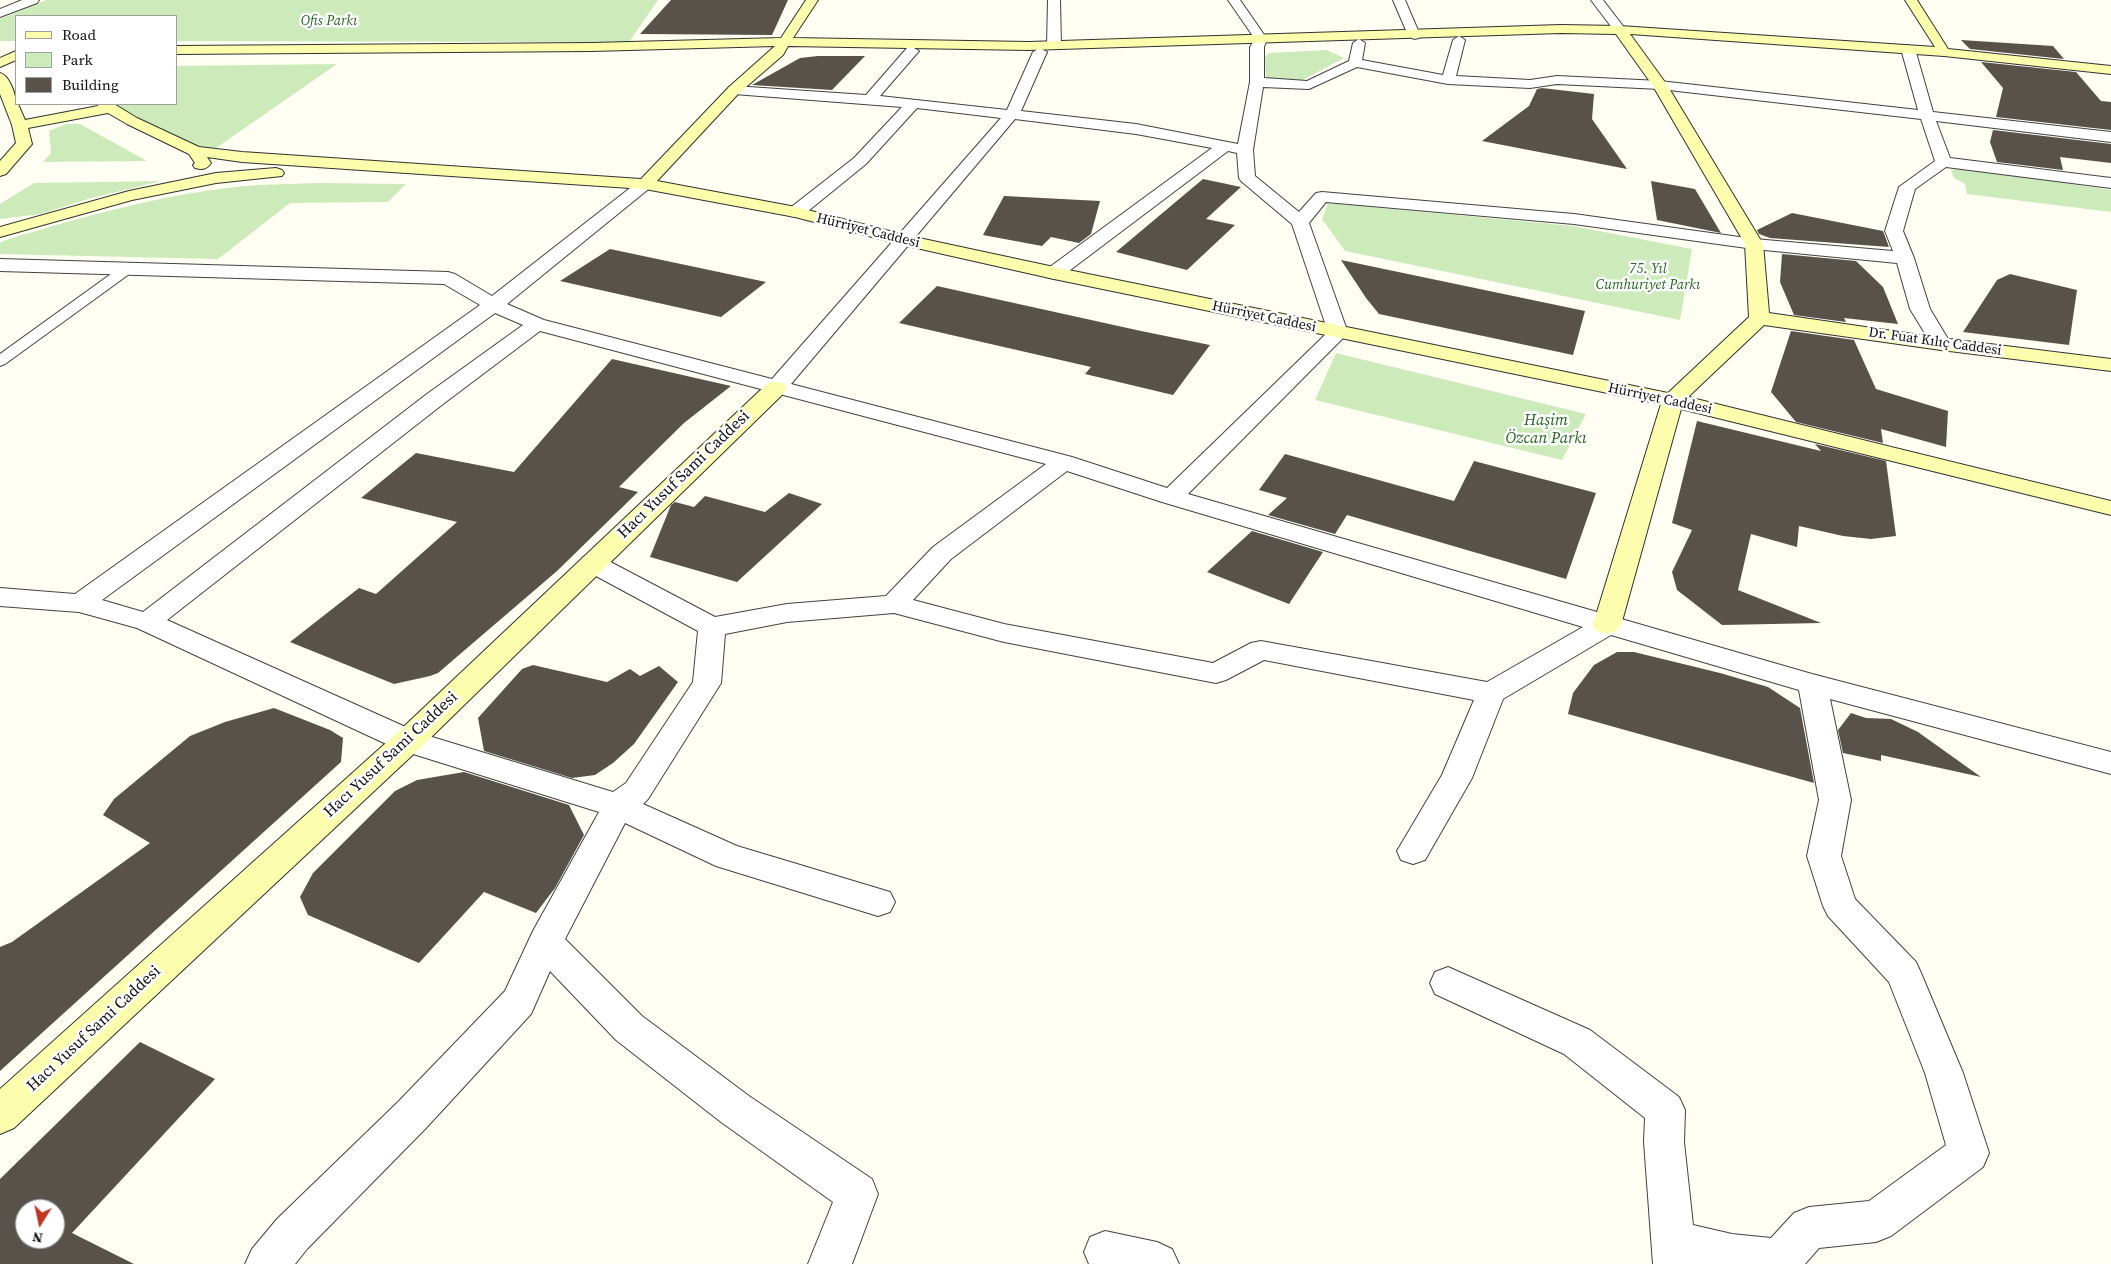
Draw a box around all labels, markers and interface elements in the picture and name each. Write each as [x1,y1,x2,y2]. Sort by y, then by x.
park label: Ofis Parkı [301,13,357,29]
legend [15,15,178,105]
text: Road [62,24,96,45]
text: Park [62,49,93,70]
text: Building [62,74,119,95]
street label: Hürriyet Caddesi [815,210,921,252]
park label: 75. Yıl Cumhuriyet Parkı [1596,261,1700,294]
street label: Hürriyet Caddesi [1211,298,1317,336]
street label: Dr. Fuat Kılıç Caddesi [1867,324,2003,360]
street label: Hürriyet Caddesi [1607,380,1713,418]
street label: Hacı Yusuf Sami Caddesi [614,407,754,543]
park label: Haşim Özcan Parkı [1505,411,1587,449]
street label: Hacı Yusuf Sami Caddesi [320,688,462,822]
street label: Hacı Yusuf Sami Caddesi [23,962,165,1096]
north arrow [15,1199,65,1249]
text: N [31,1227,44,1249]

